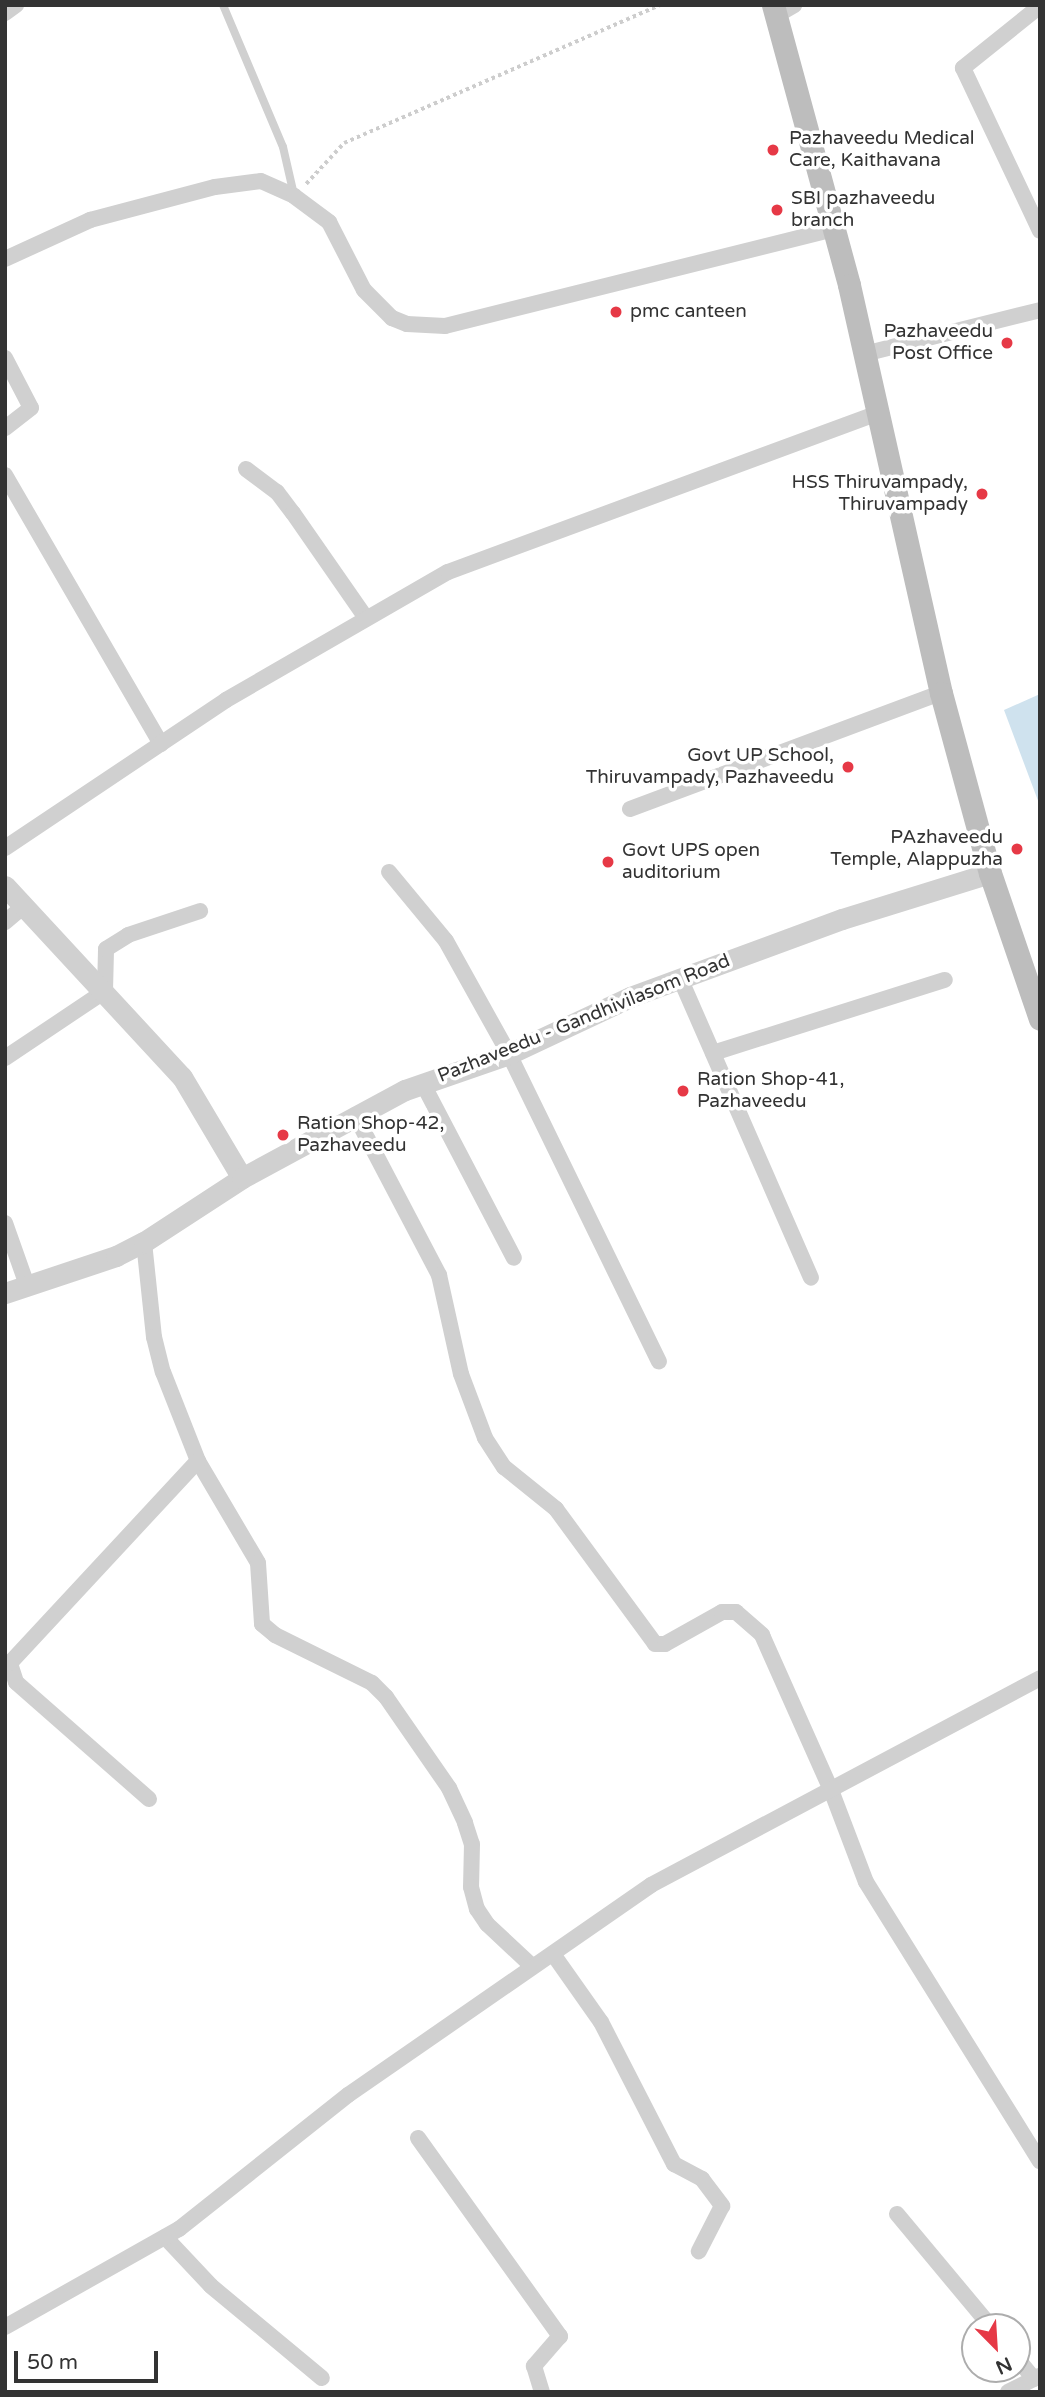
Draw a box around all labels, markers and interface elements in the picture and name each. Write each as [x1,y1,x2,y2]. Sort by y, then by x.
place label: Pazhaveedu Medical Care, Kaithavana [789,128,975,172]
marker: Pazhaveedu Medical Care, Kaithavana [763,140,783,160]
place label: SBI pazhaveedu branch [791,188,935,232]
marker: SBI pazhaveedu branch [769,202,785,218]
place label: pmc canteen [630,301,747,323]
marker: pmc canteen [608,304,624,320]
place label: Pazhaveedu Post Office [884,321,993,365]
marker: Pazhaveedu Post Office [999,335,1015,351]
place label: HSS Thiruvampady, Thiruvampady [792,472,968,516]
marker: HSS Thiruvampady, Thiruvampady [974,486,990,502]
place label: Govt UP School, Thiruvampady, Pazhaveedu [586,745,834,789]
marker: Govt UP School, Thiruvampady, Pazhaveedu [840,759,856,775]
place label: PAzhaveedu Temple, Alappuzha [830,827,1003,871]
place label: Govt UPS open auditorium [622,840,760,884]
marker: PAzhaveedu Temple, Alappuzha [1009,841,1025,857]
marker: Govt UPS open auditorium [600,854,616,870]
street label: Pazhaveedu - Gandhivilasom Road [435,950,733,1088]
place label: Ration Shop-41, Pazhaveedu [697,1069,844,1113]
marker: Ration Shop-41, Pazhaveedu [675,1083,691,1099]
place label: Ration Shop-42, Pazhaveedu [297,1113,444,1157]
marker: Ration Shop-42, Pazhaveedu [275,1127,291,1143]
north arrow [961,2313,1031,2383]
scale bar [18,2338,161,2382]
text: 50 m [27,2350,78,2375]
text: N [992,2352,1015,2379]

